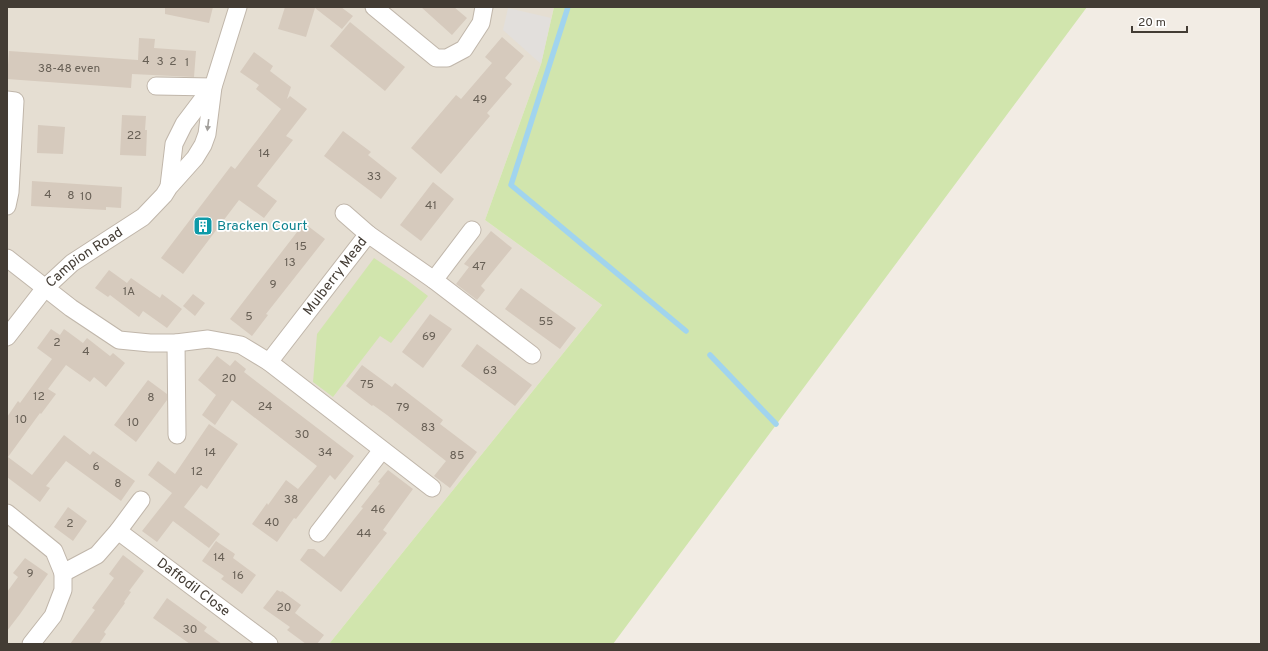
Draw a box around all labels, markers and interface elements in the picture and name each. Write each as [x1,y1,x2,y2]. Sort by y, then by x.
scale bar [1132,8,1187,34]
text: 20 m [1138,15,1166,31]
house number: 4 [142,53,150,69]
house number: 3 [156,54,164,70]
house number: 2 [169,54,177,70]
house number: 1 [185,55,189,71]
house number: 38-48 even [38,61,100,77]
house number: 49 [473,92,487,108]
one-way arrow [205,119,211,131]
house number: 22 [127,128,141,144]
house number: 14 [258,146,270,162]
house number: 33 [367,169,381,185]
house number: 4 [44,187,52,203]
house number: 8 [67,188,75,204]
house number: 10 [80,189,92,205]
house number: 41 [425,198,437,214]
building icon: Bracken Court [192,215,214,237]
place label: Bracken Court [217,218,308,235]
street label: Campion Road [42,224,126,291]
street label: Mulberry Mead [300,234,371,319]
house number: 15 [295,239,307,255]
house number: 13 [284,255,296,271]
house number: 47 [472,259,486,275]
house number: 9 [269,277,277,293]
house number: 1A [123,284,135,300]
house number: 5 [245,309,253,325]
house number: 55 [539,314,553,330]
house number: 69 [422,329,436,345]
house number: 2 [53,335,61,351]
house number: 4 [82,344,90,360]
house number: 63 [483,363,497,379]
house number: 20 [221,371,237,387]
house number: 75 [360,377,374,393]
house number: 12 [33,389,45,405]
house number: 8 [147,390,155,406]
house number: 24 [258,399,272,415]
house number: 79 [396,400,410,416]
house number: 10 [15,412,27,428]
house number: 10 [127,415,139,431]
house number: 83 [421,420,435,436]
house number: 30 [295,427,309,443]
house number: 14 [204,445,216,461]
house number: 34 [318,445,332,461]
house number: 85 [450,448,464,464]
house number: 6 [92,459,100,475]
house number: 12 [191,464,203,480]
house number: 8 [114,476,122,492]
house number: 38 [284,492,298,508]
house number: 46 [371,502,385,518]
house number: 40 [264,515,280,531]
house number: 2 [66,516,74,532]
house number: 44 [357,526,371,542]
house number: 14 [213,550,225,566]
street label: Daffodil Close [153,554,233,620]
house number: 9 [26,566,34,582]
house number: 16 [232,568,244,584]
house number: 20 [276,600,292,616]
house number: 30 [183,622,197,638]

